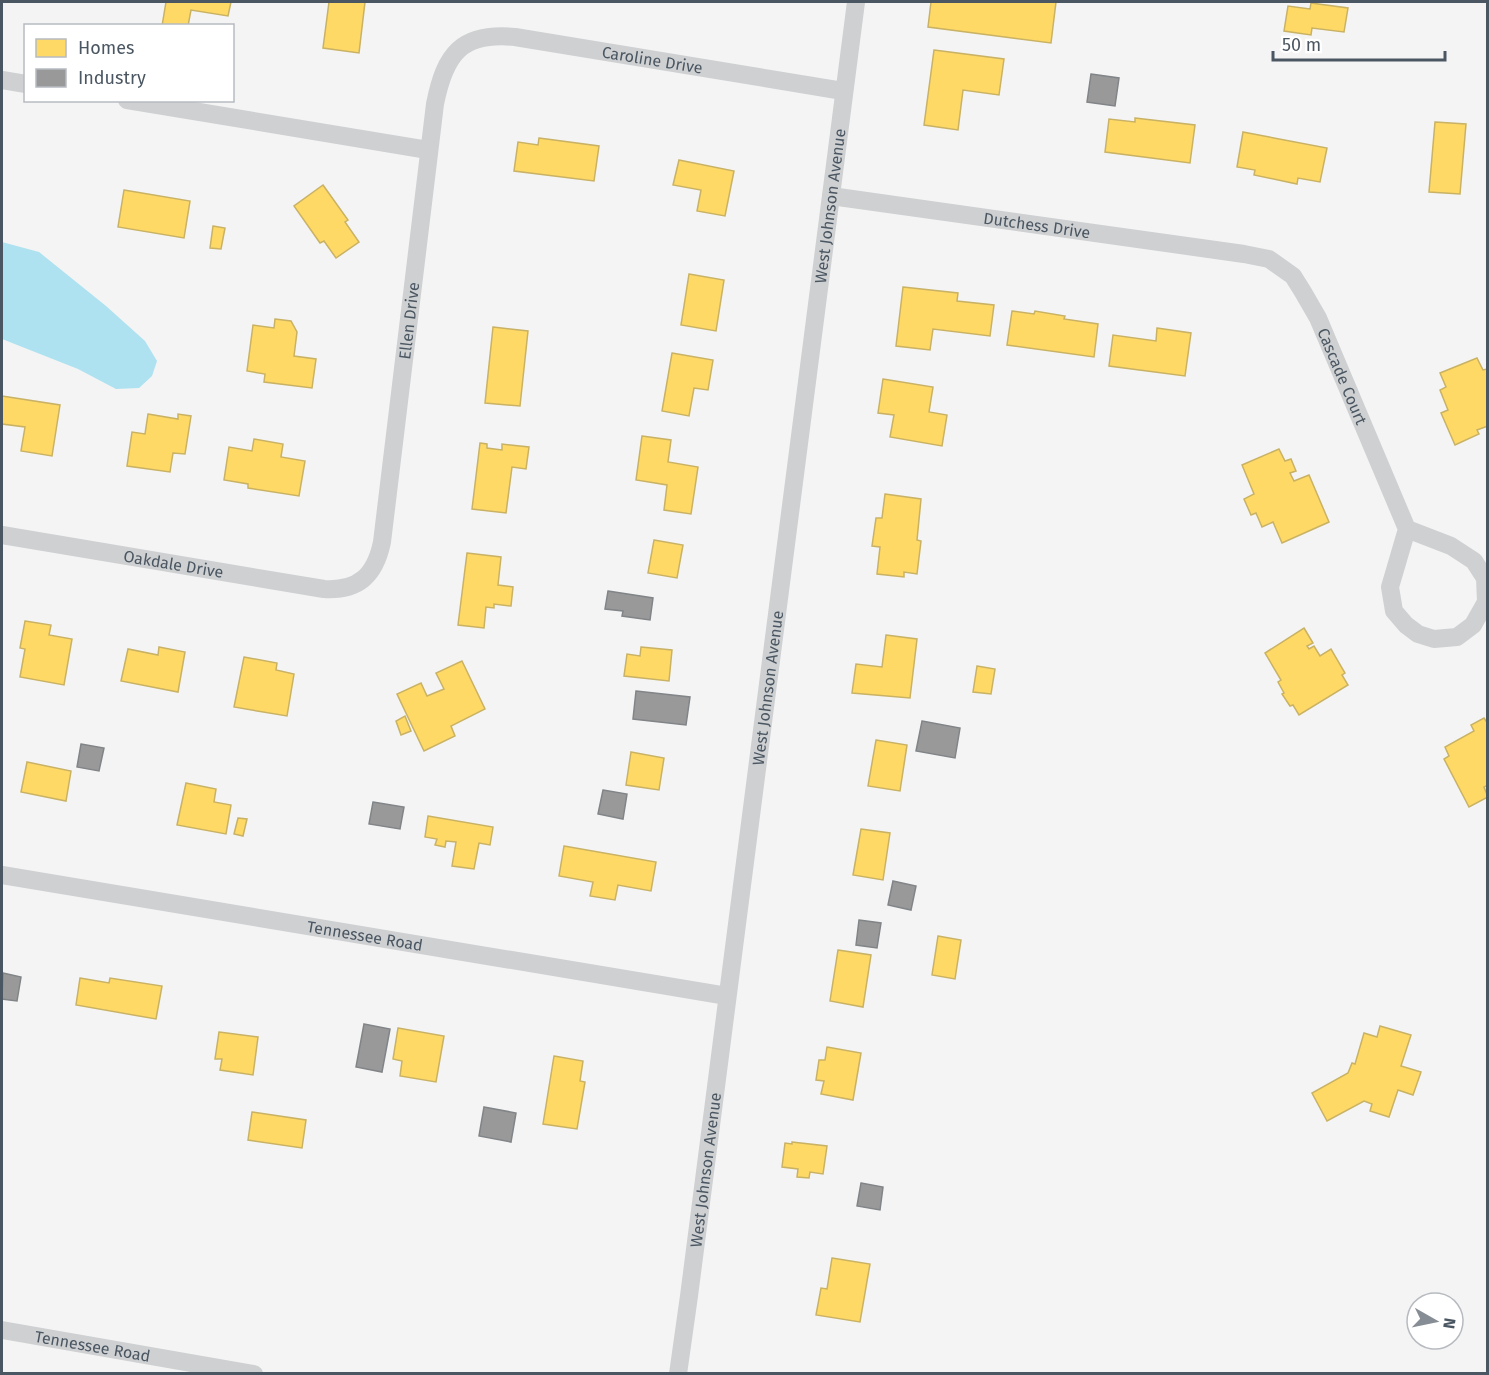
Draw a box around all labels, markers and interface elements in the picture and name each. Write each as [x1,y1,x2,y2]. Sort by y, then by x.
legend [24,24,234,102]
scale bar [1273,24,1446,62]
text: 50 m [1282,34,1321,56]
text: Homes [78,37,134,59]
street label: Caroline Drive [600,42,704,78]
text: Industry [78,67,146,89]
street label: West Johnson Avenue [811,127,850,284]
street label: Dutchess Drive [982,209,1091,242]
street label: Ellen Drive [395,281,423,360]
street label: Cascade Court [1313,325,1371,428]
street label: Oakdale Drive [122,547,225,582]
street label: West Johnson Avenue [749,609,787,766]
street label: Tennessee Road [306,917,424,955]
street label: West Johnson Avenue [686,1091,725,1248]
north arrow [1405,1291,1465,1351]
text: N [1439,1317,1460,1330]
street label: Tennessee Road [33,1327,152,1366]

